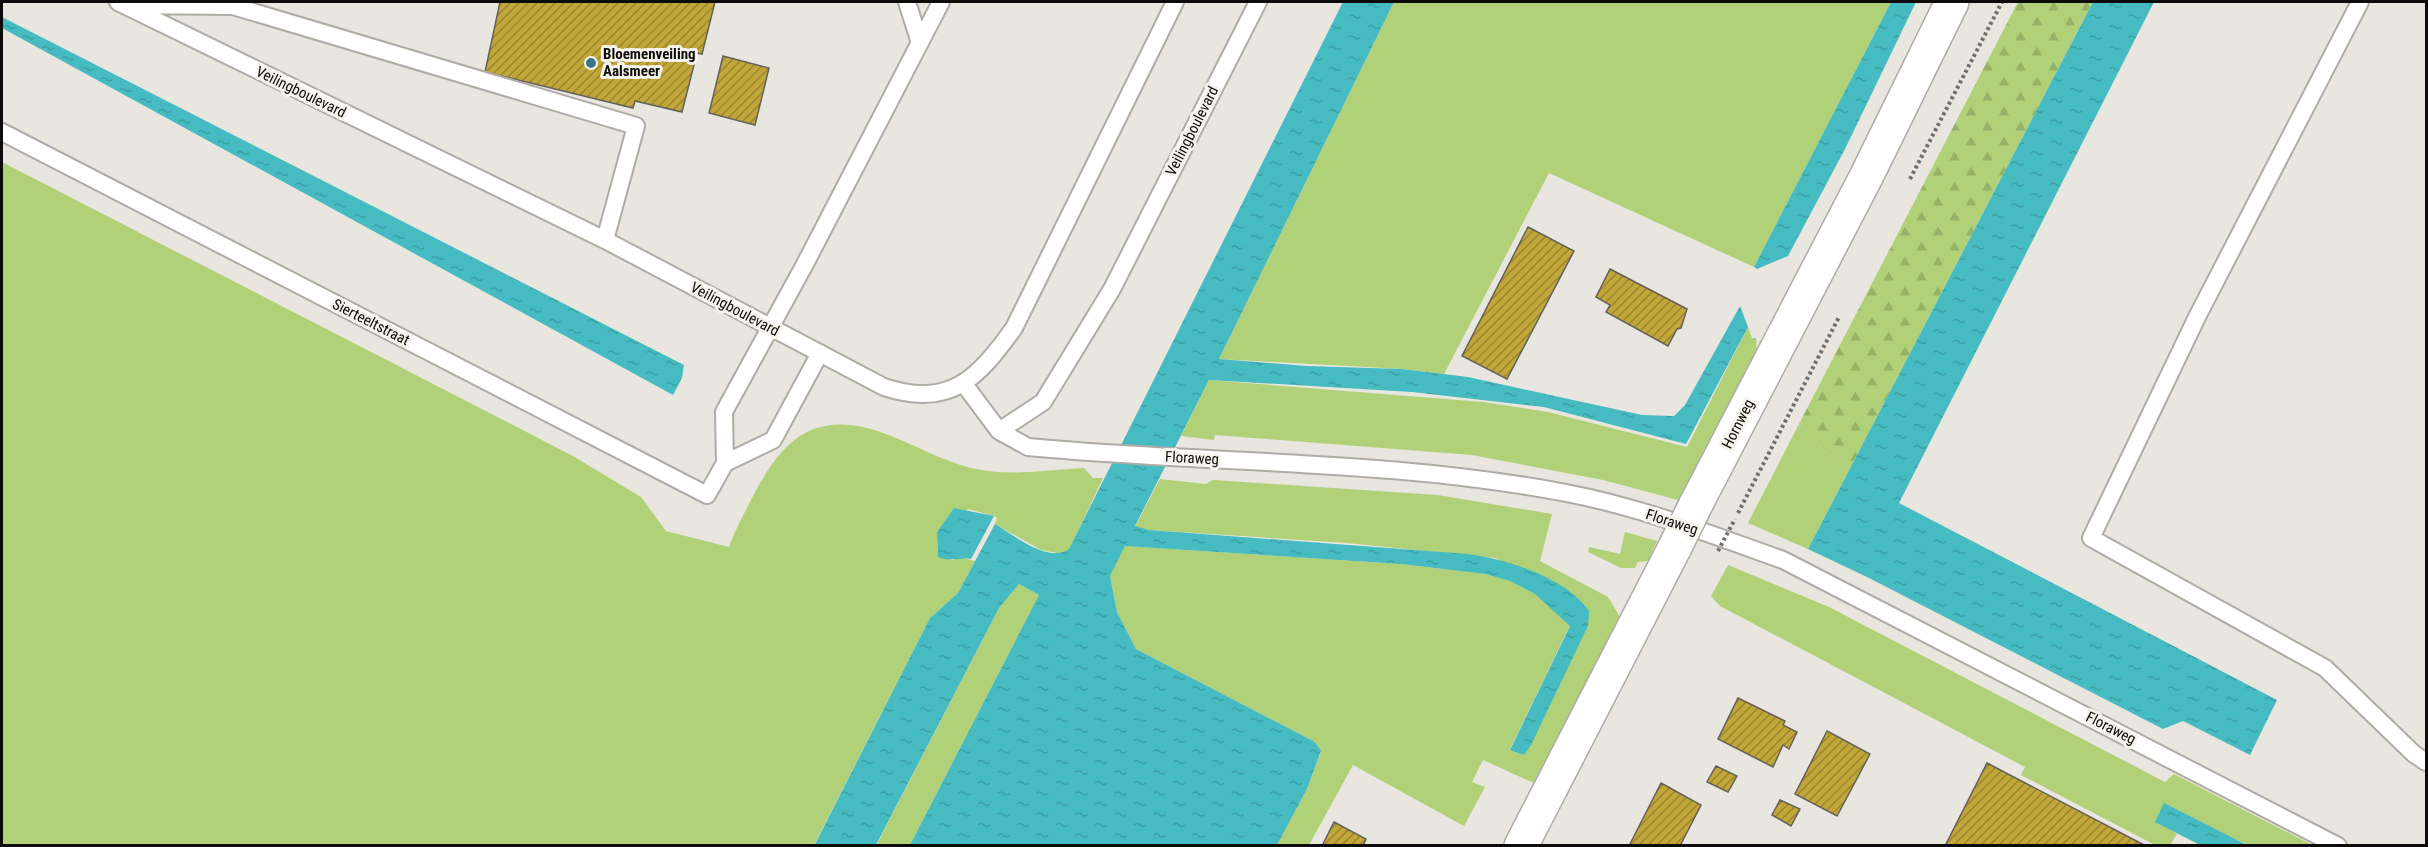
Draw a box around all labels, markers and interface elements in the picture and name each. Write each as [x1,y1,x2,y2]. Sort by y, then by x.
place label: Bloemenveiling Aalsmeer [603,45,696,80]
marker: Bloemenveiling Aalsmeer [584,56,598,70]
street label: Veilingboulevard [253,62,349,122]
street label: Veilingboulevard [1162,83,1222,179]
street label: Veilingboulevard [687,278,783,340]
street label: Sierteeltstraat [330,295,412,349]
street label: Hornweg [1718,396,1758,452]
street label: Floraweg [1165,448,1219,468]
street label: Floraweg [1644,505,1700,539]
street label: Floraweg [2083,708,2139,748]

